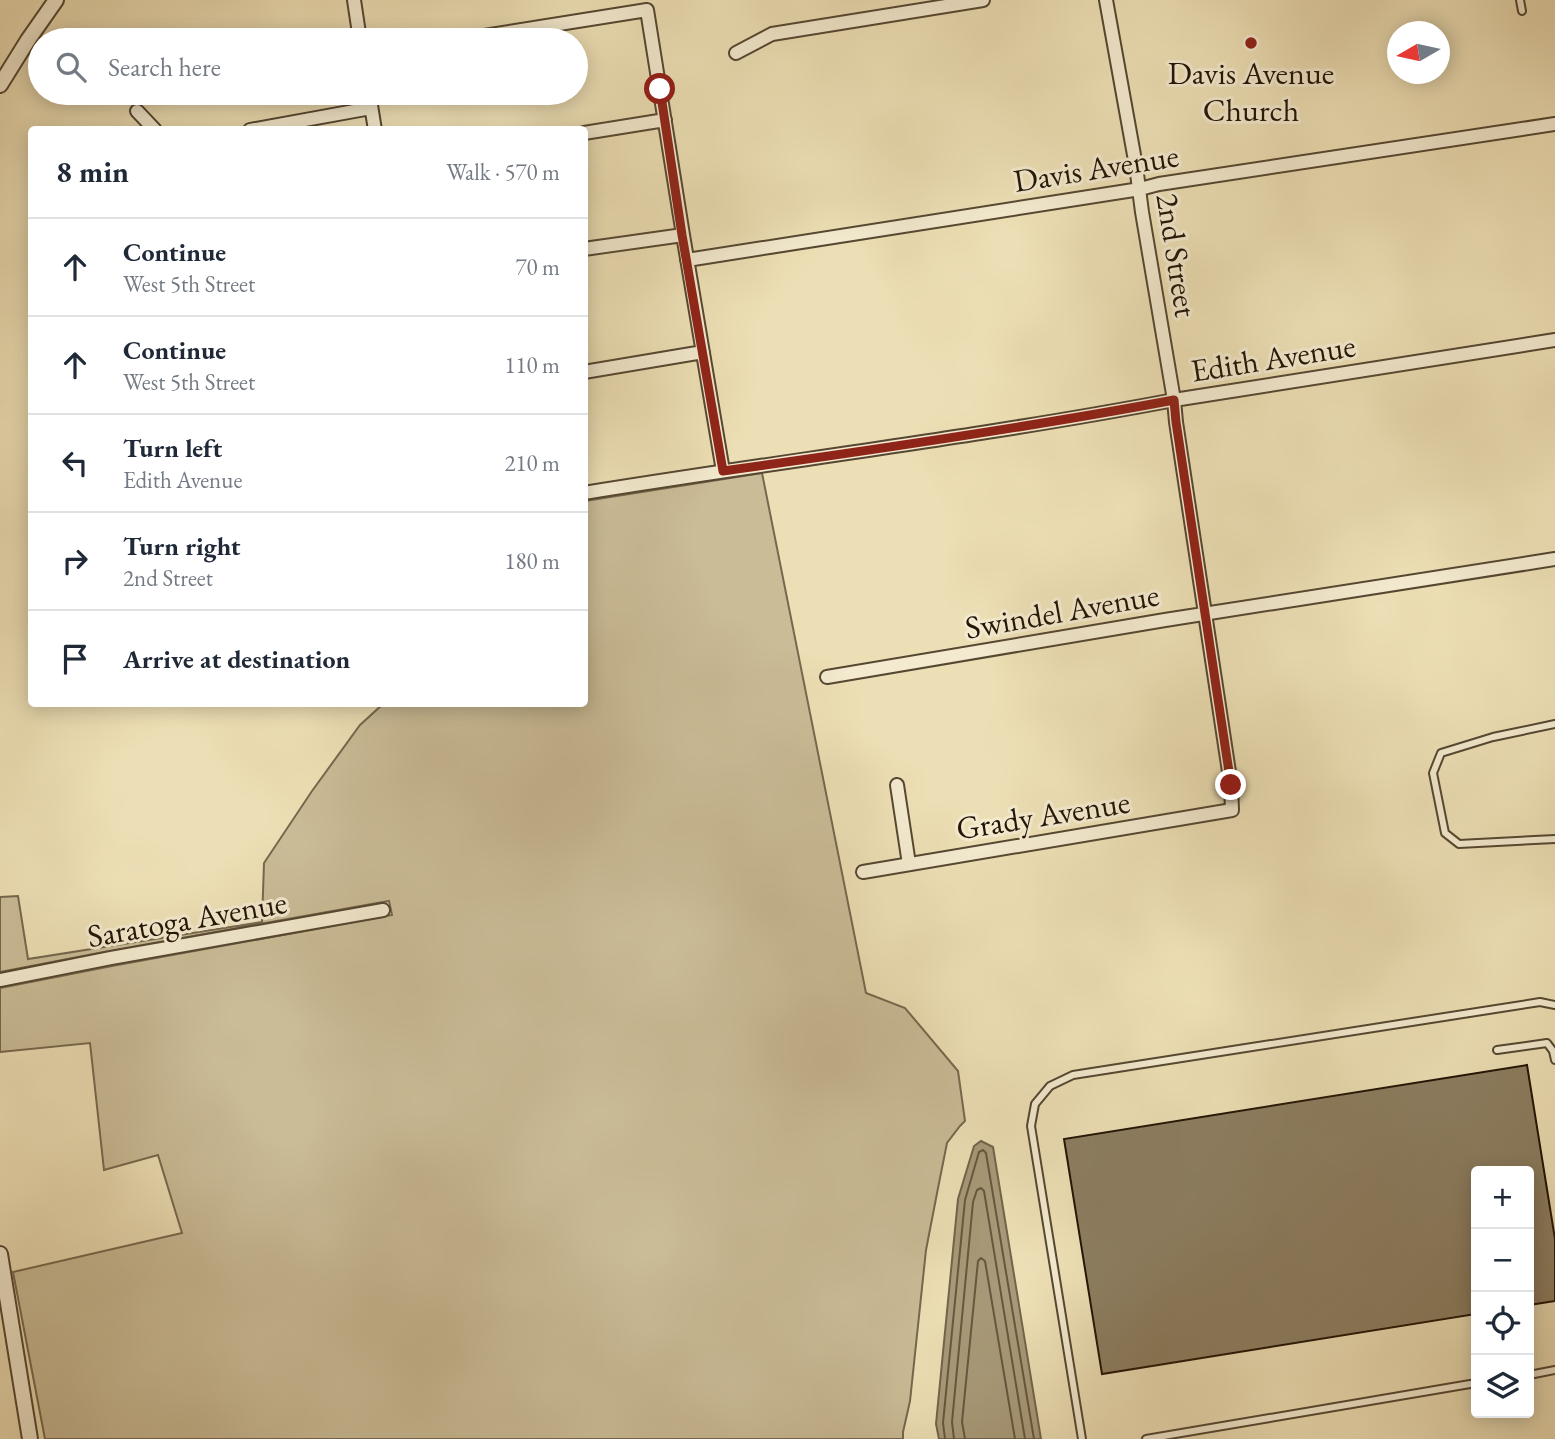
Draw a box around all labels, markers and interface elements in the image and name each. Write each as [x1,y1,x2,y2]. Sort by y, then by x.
north arrow [1387,21,1450,84]
search box [28,28,588,105]
marker: Davis Avenue Church [1243,35,1259,51]
icon: search [52,48,90,86]
text: Search here [108,50,221,84]
place label: Davis Avenue Church [1168,52,1334,131]
route start [644,73,675,104]
street label: Davis Avenue [1010,134,1182,202]
text: 8 min [56,152,129,191]
text: Walk · 570 m [446,157,560,187]
street label: 2nd Street [1146,190,1208,320]
text: Continue [123,235,226,269]
icon: ahead [56,248,94,286]
text: 70 m [515,252,560,282]
text: West 5th Street [123,269,255,299]
street label: Edith Avenue [1188,324,1358,392]
text: Continue [123,333,226,367]
icon: ahead [56,346,94,384]
text: 110 m [504,350,560,380]
text: West 5th Street [123,367,255,397]
text: Turn left [123,431,222,465]
icon: left [56,444,94,482]
text: 210 m [504,448,560,478]
text: Edith Avenue [123,465,242,495]
text: Turn right [123,529,241,563]
icon: right [56,542,94,580]
text: 180 m [504,546,560,576]
text: 2nd Street [123,563,213,593]
street label: Swindel Avenue [962,573,1162,649]
icon: arrive [56,640,94,678]
text: Arrive at destination [123,642,350,676]
route end [1215,769,1246,800]
street label: Grady Avenue [953,781,1133,849]
street label: Saratoga Avenue [84,881,290,957]
map controls [1471,1166,1534,1418]
button: + [1471,1166,1534,1229]
button: − [1471,1229,1534,1292]
button: locate [1471,1292,1534,1355]
button: layers [1471,1355,1534,1418]

